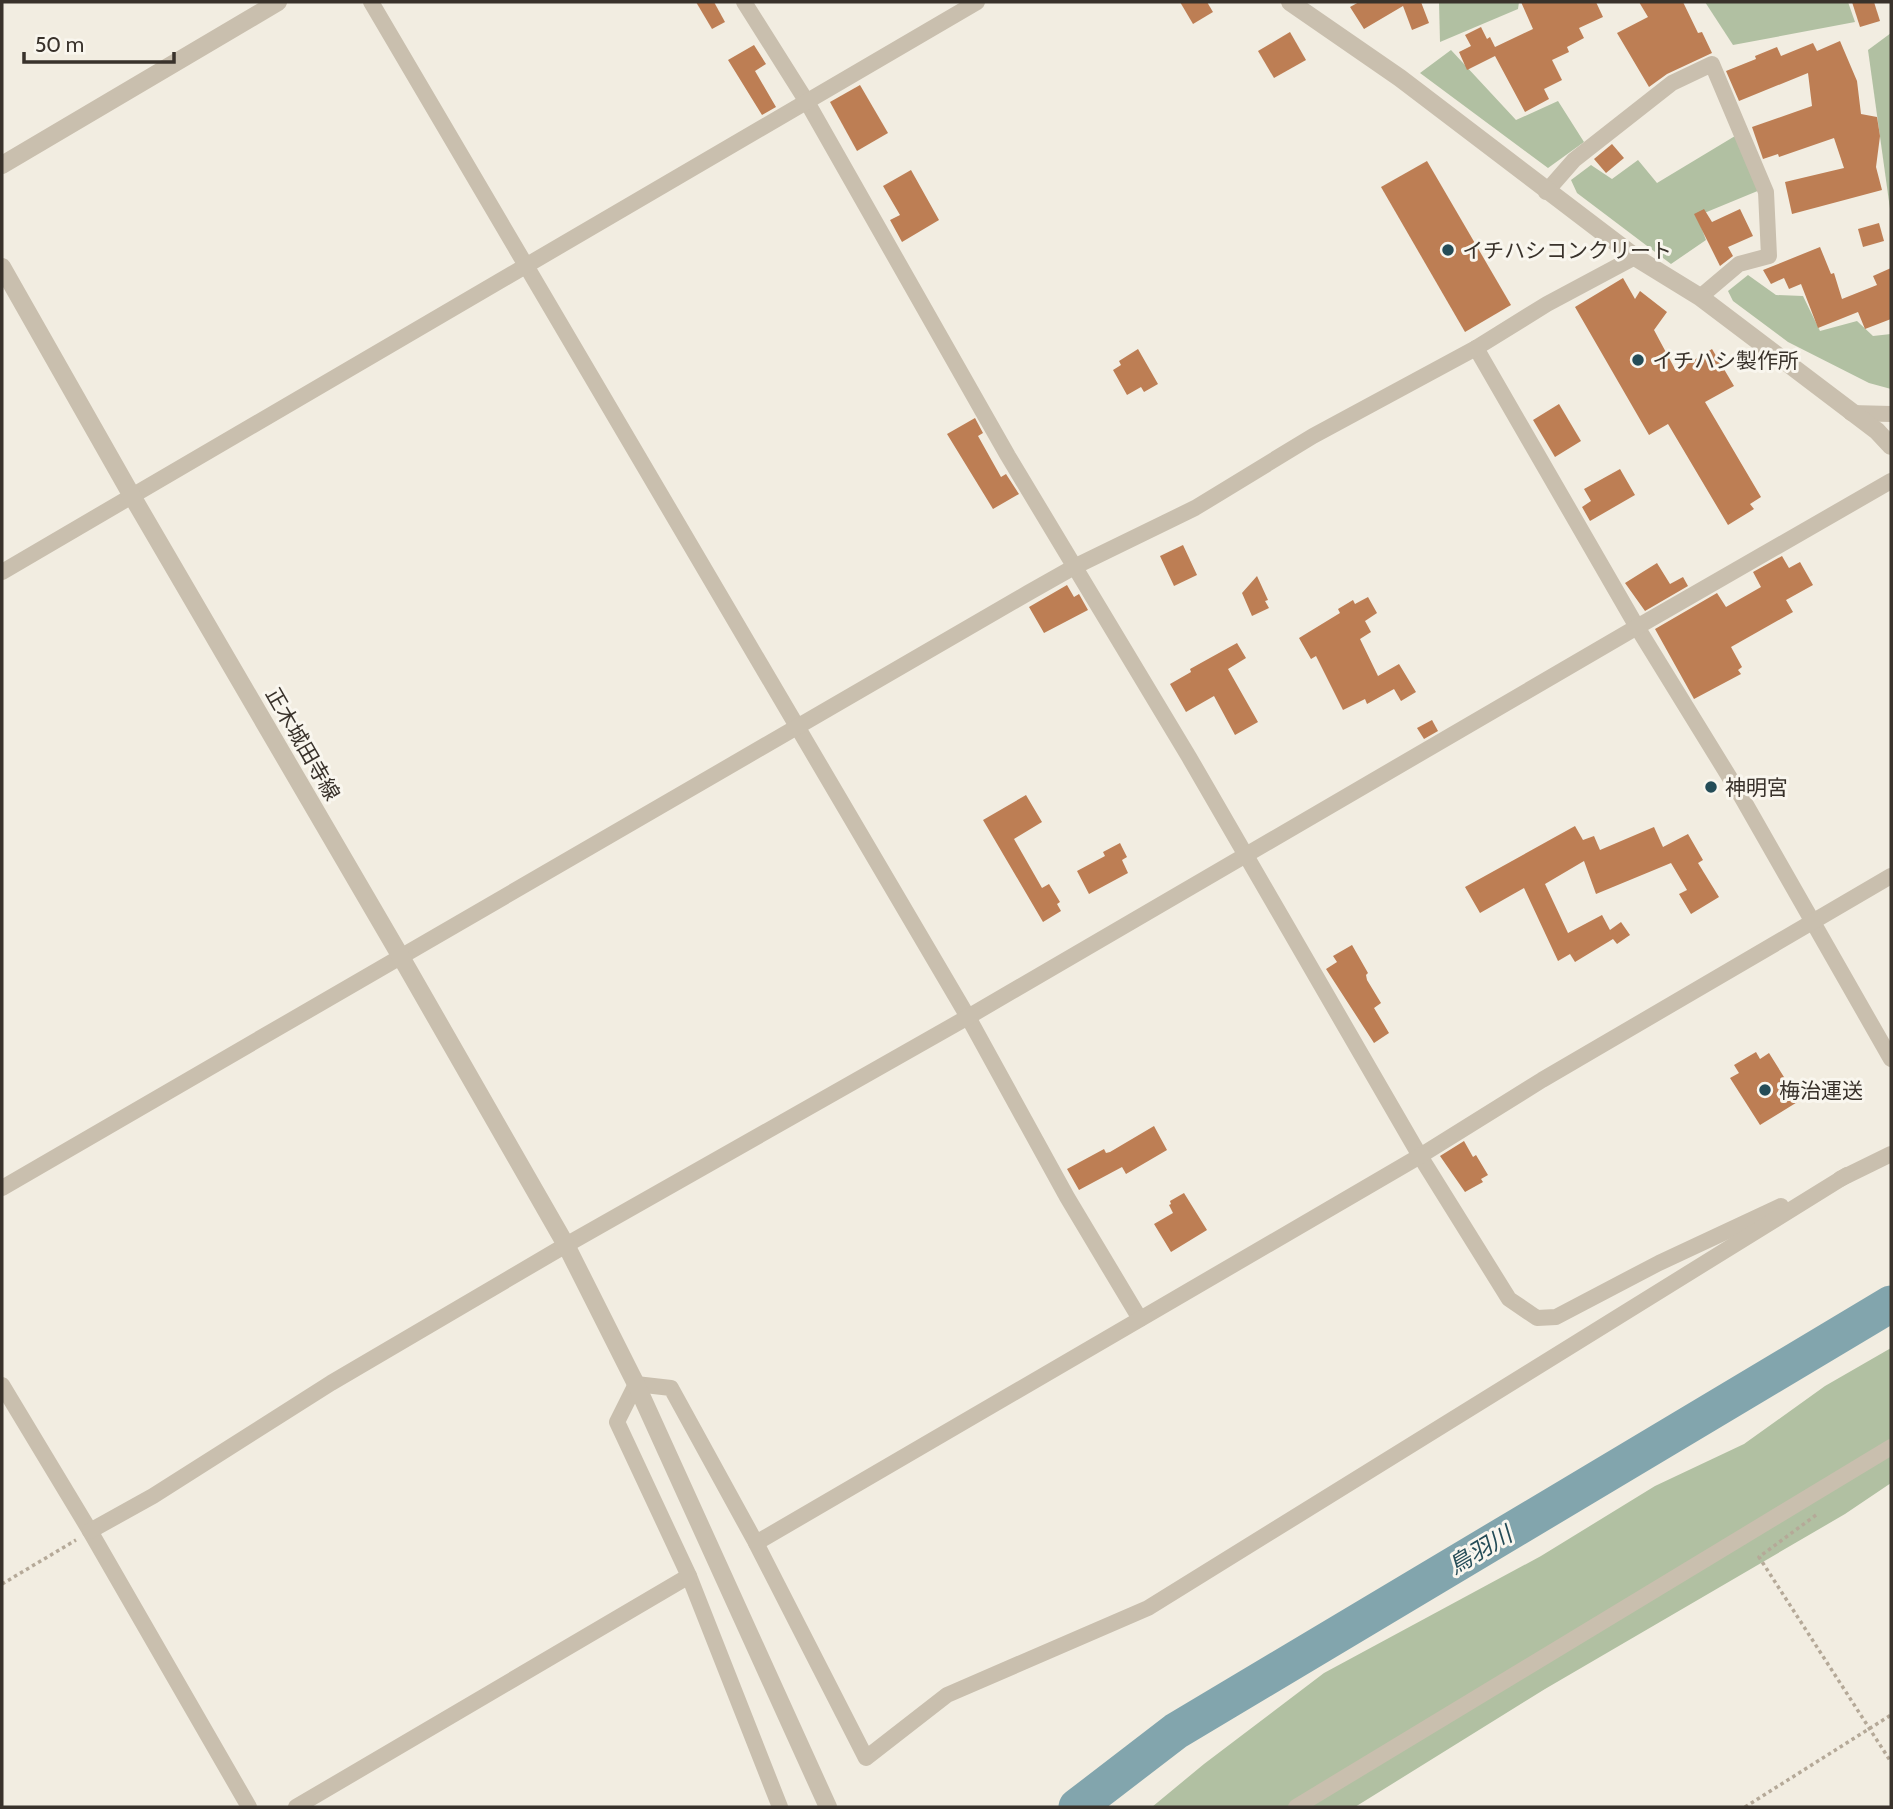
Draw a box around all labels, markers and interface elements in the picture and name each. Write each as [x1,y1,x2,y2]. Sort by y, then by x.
scale bar [24,21,175,65]
text: 50 m [35,32,84,57]
place label: イチハシコンクリート [1462,238,1672,263]
marker: イチハシコンクリート [1440,242,1456,258]
place label: イチハシ製作所 [1652,348,1799,373]
marker: イチハシ製作所 [1630,352,1646,368]
street label: 正木城田寺線 [261,683,345,805]
place label: 神明宮 [1725,775,1788,800]
marker: 神明宮 [1703,779,1719,795]
place label: 梅治運送 [1779,1078,1863,1103]
marker: 梅治運送 [1757,1082,1773,1098]
water label: 鳥羽川 [1443,1519,1519,1580]

